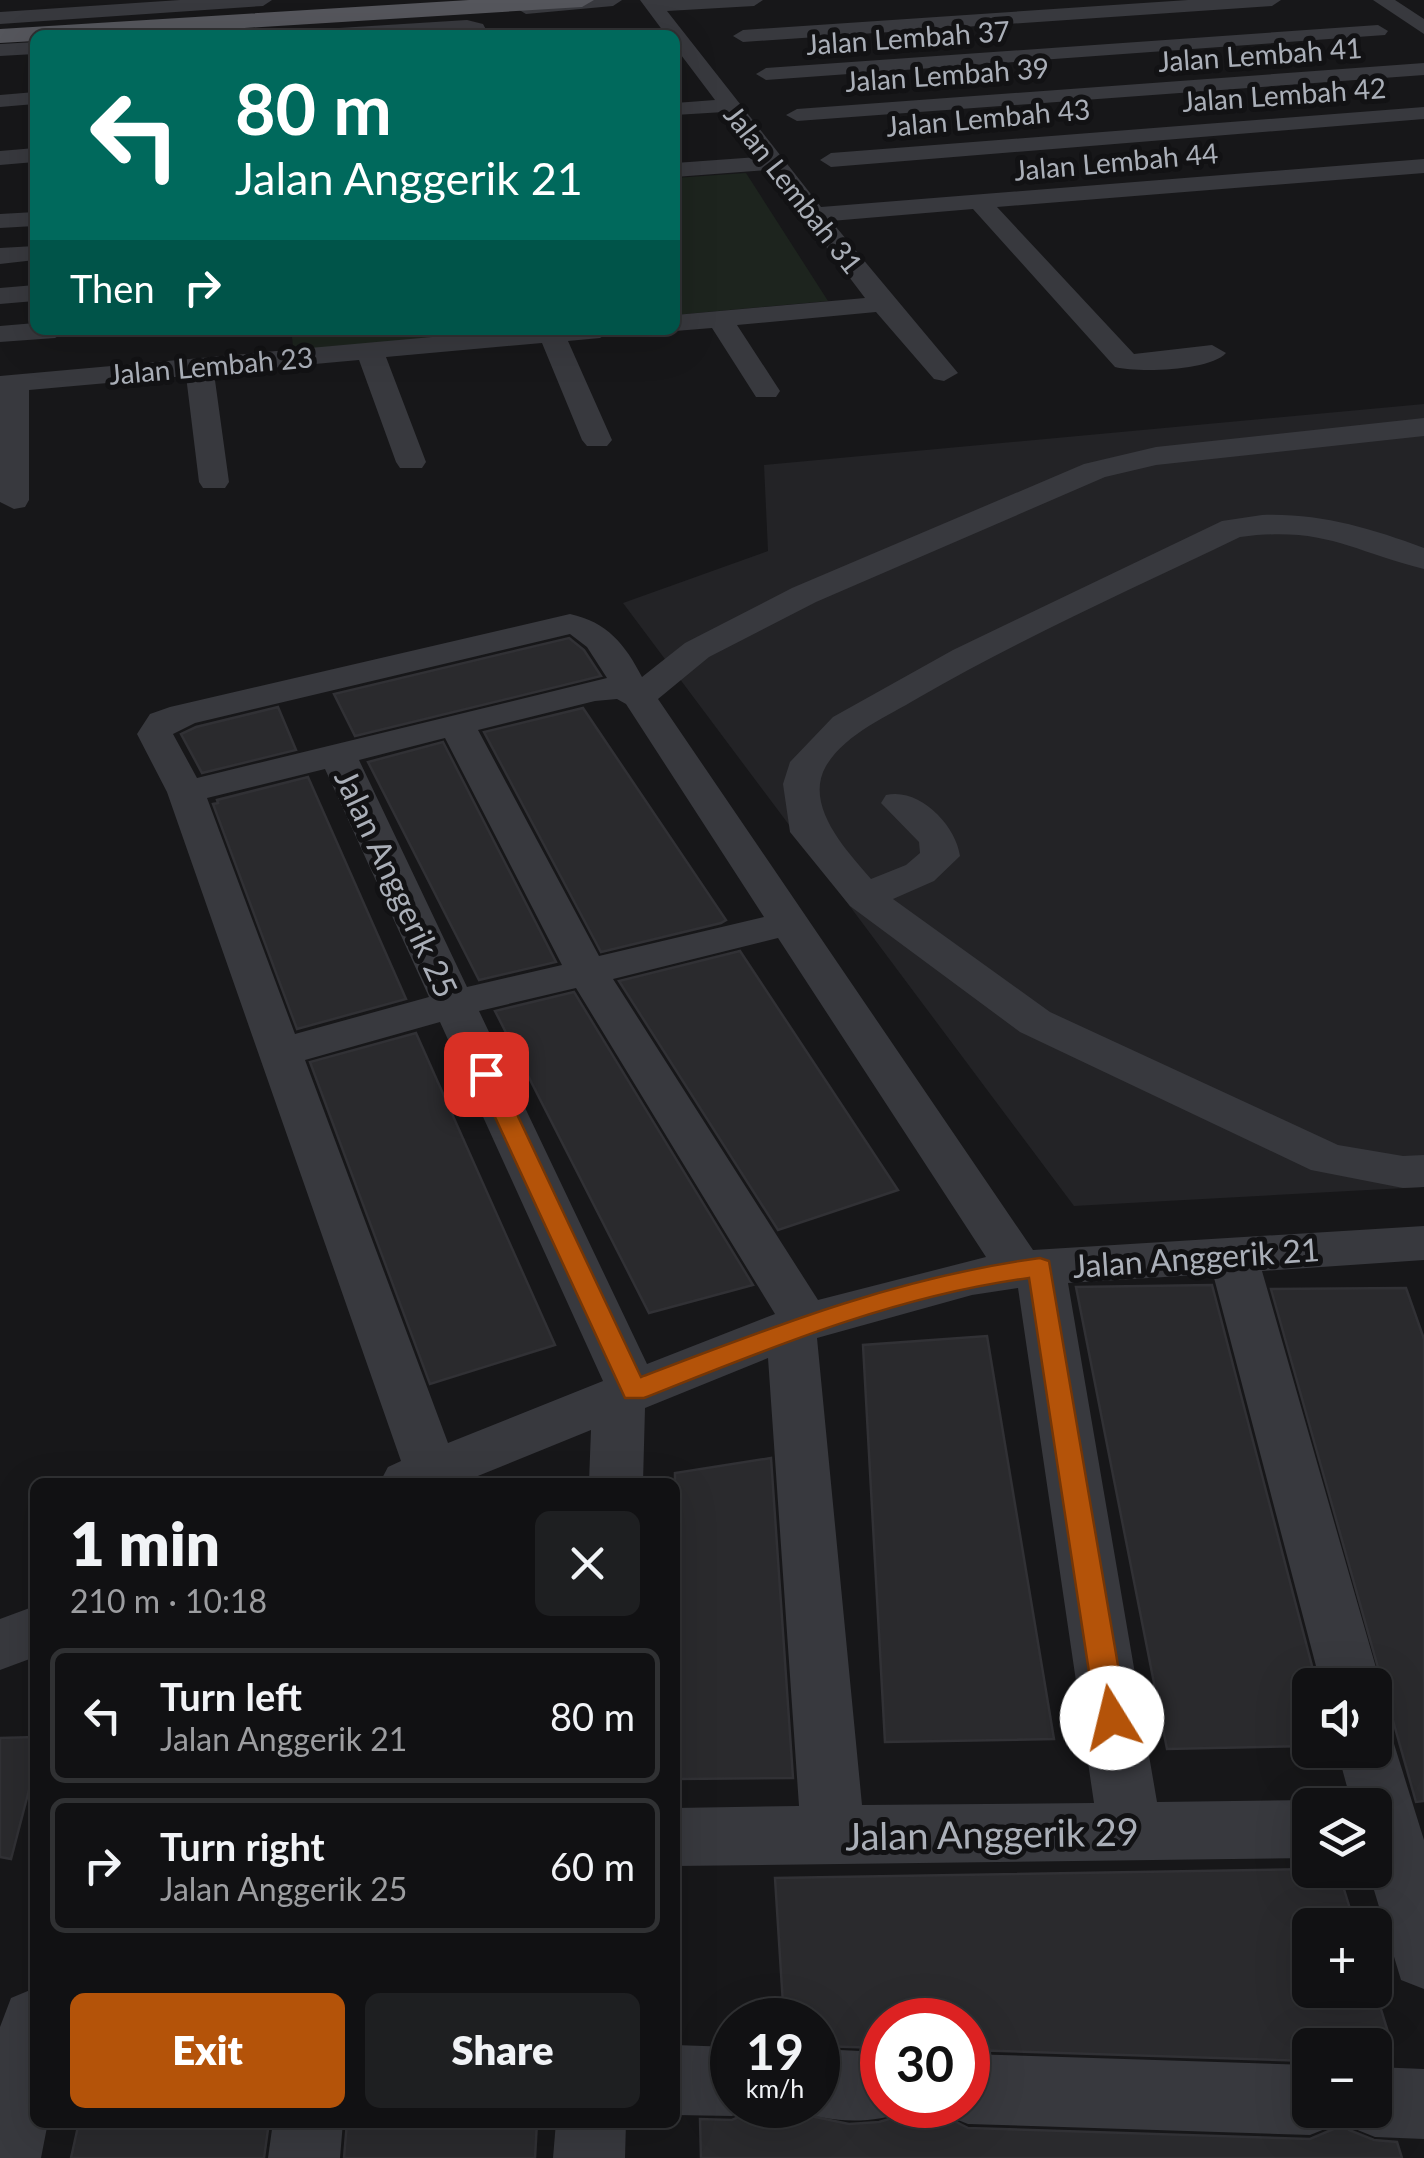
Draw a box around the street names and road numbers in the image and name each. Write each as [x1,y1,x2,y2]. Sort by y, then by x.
street label: Jalan Lembah 37 [805,13,1011,61]
street label: Jalan Lembah 41 [1157,30,1363,78]
street label: Jalan Lembah 39 [844,50,1050,98]
street label: Jalan Lembah 42 [1181,70,1387,118]
street label: Jalan Lembah 43 [885,91,1091,143]
street label: Jalan Lembah 31 [718,98,870,280]
street label: Jalan Lembah 44 [1013,135,1219,187]
street label: Jalan Lembah 23 [108,339,314,391]
street label: Jalan Anggerik 25 [327,763,467,1003]
street label: Jalan Anggerik 21 [1071,1229,1321,1285]
street label: Jalan Anggerik 29 [845,1807,1139,1859]

